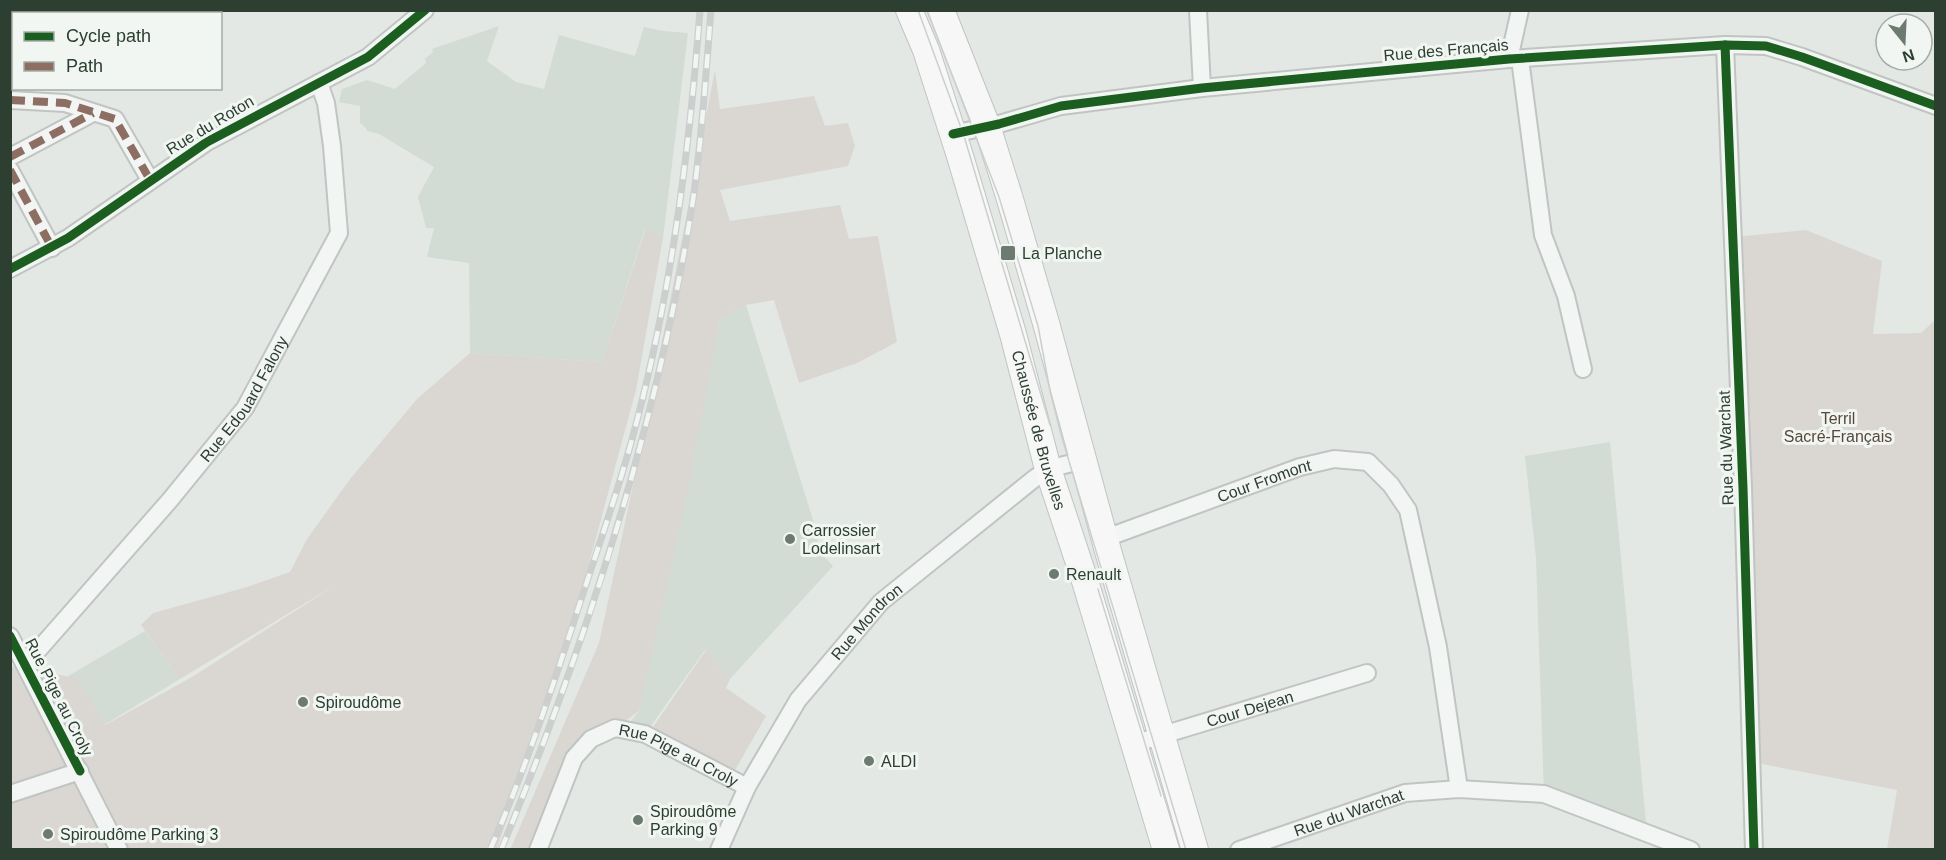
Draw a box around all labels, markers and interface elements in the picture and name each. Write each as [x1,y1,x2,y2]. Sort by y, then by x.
legend [12,12,222,90]
north arrow [1874,12,1934,72]
text: Cycle path [66,26,151,46]
street label: Rue des Français [1383,36,1509,64]
text: N [1900,46,1917,66]
text: Path [66,56,103,76]
street label: Rue du Roton [163,92,257,158]
marker: La Planche [999,244,1017,262]
place label: La Planche [1022,245,1102,262]
street label: Rue Edouard Falony [196,333,291,465]
street label: Chaussée de Bruxelles [1009,348,1069,512]
street label: Rue du Warchat [1715,390,1737,506]
park label: Terril Sacré-Français [1784,410,1892,445]
street label: Cour Fromont [1215,456,1313,505]
place label: Carrossier Lodelinsart [802,522,881,557]
marker: Carrossier Lodelinsart [783,532,797,546]
place label: Renault [1066,566,1122,583]
marker: Renault [1047,567,1061,581]
street label: Rue Mondron [828,580,905,663]
street label: Rue Pige au Croly [22,635,96,759]
street label: Cour Dejean [1204,687,1295,730]
place label: Spiroudôme [315,694,401,711]
marker: Spiroudôme [296,695,310,709]
street label: Rue Pige au Croly [618,721,741,789]
place label: ALDI [881,753,917,770]
marker: ALDI [862,754,876,768]
street label: Rue du Warchat [1292,785,1406,839]
place label: Spiroudôme Parking 9 [650,803,736,838]
marker: Spiroudôme Parking 9 [631,813,645,827]
place label: Spiroudôme Parking 3 [60,826,218,843]
marker: Spiroudôme Parking 3 [41,827,55,841]

